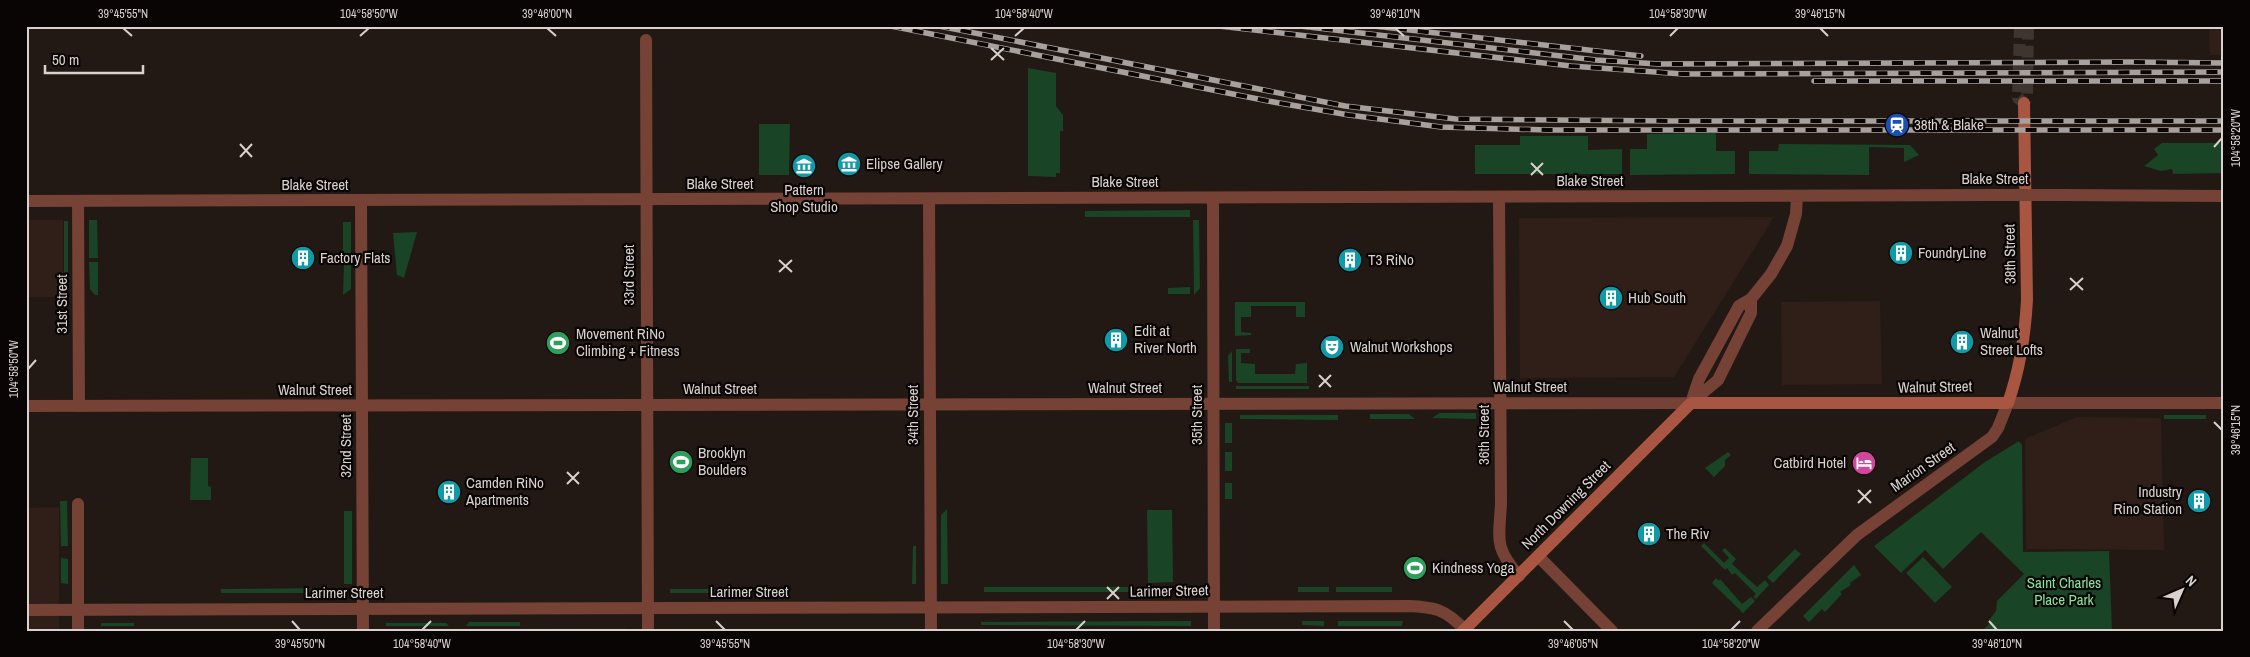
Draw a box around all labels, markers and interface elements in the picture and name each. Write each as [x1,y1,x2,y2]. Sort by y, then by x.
text: 39°45'55"N [98,6,148,22]
text: 104°58'50"W [340,6,399,22]
text: 39°46'00"N [522,6,572,22]
text: 104°58'40"W [995,6,1054,22]
text: 39°46'10"N [1370,6,1420,22]
text: 104°58'30"W [1649,6,1708,22]
text: 39°46'15"N [1795,6,1845,22]
scale bar [45,42,142,74]
text: 50 m [52,49,79,70]
text: 104°58'20"W [2228,108,2244,167]
station icon: 38th & Blake [1884,112,1910,138]
place label: 38th & Blake [1914,114,1984,135]
museum icon: Elipse Gallery [836,151,862,177]
museum icon: Pattern Shop Studio [791,153,817,179]
place label: Elipse Gallery [866,153,943,174]
street label: Blake Street [1961,168,2029,189]
street label: Blake Street [1556,170,1624,191]
street label: Blake Street [1091,171,1159,192]
street label: Blake Street [686,173,754,194]
street label: Blake Street [281,174,349,195]
place label: Pattern Shop Studio [770,179,838,217]
street label: 38th Street [1998,223,2021,284]
building icon: FoundryLine [1888,240,1914,266]
place label: FoundryLine [1918,242,1987,263]
street label: 33rd Street [618,244,639,305]
building icon: Factory Flats [290,245,316,271]
place label: Factory Flats [320,247,391,268]
building icon: T3 RiNo [1337,247,1363,273]
place label: T3 RiNo [1368,249,1414,270]
street label: 31st Street [51,274,72,334]
building icon: Hub South [1598,285,1624,311]
place label: Hub South [1628,287,1686,308]
place label: Edit at River North [1134,320,1197,358]
place label: Walnut Street Lofts [1980,322,2043,360]
place label: Movement RiNo Climbing + Fitness [576,323,680,361]
building icon: Edit at River North [1103,327,1129,353]
building icon: Walnut Street Lofts [1949,329,1975,355]
sports icon: Movement RiNo Climbing + Fitness [545,330,571,356]
theatre icon: Walnut Workshops [1319,334,1345,360]
place label: Walnut Workshops [1350,336,1453,357]
text: 104°58'50"W [6,339,22,398]
street label: Walnut Street [1898,375,1973,398]
street label: Walnut Street [1493,376,1568,397]
street label: Walnut Street [1088,377,1163,398]
street label: Walnut Street [683,378,758,399]
street label: Walnut Street [278,379,353,400]
street label: 34th Street [902,384,923,445]
street label: 35th Street [1186,384,1207,445]
street label: 36th Street [1473,404,1494,465]
text: 39°46'15"N [2228,405,2244,455]
street label: 32nd Street [335,414,356,478]
street label: Marion Street [1886,436,1960,497]
place label: Brooklyn Boulders [698,442,747,480]
sports icon: Brooklyn Boulders [668,449,694,475]
hotel icon: Catbird Hotel [1851,450,1877,476]
place label: Catbird Hotel [1774,452,1846,473]
street label: North Downing Street [1516,455,1615,554]
place label: Camden RiNo Apartments [465,472,544,510]
building icon: Camden RiNo Apartments [436,479,462,505]
place label: Industry Rino Station [2114,481,2183,519]
building icon: Industry Rino Station [2186,488,2212,514]
building icon: The Riv [1636,521,1662,547]
place label: The Riv [1666,523,1710,544]
sports icon: Kindness Yoga [1402,555,1428,581]
place label: Kindness Yoga [1432,557,1514,578]
north arrow [2158,564,2208,614]
park label: Saint Charles Place Park [2027,572,2101,610]
text: N [2182,572,2200,590]
street label: Larimer Street [1130,579,1209,602]
street label: Larimer Street [710,581,789,602]
street label: Larimer Street [305,582,384,603]
text: 39°45'50"N [275,636,325,652]
text: 104°58'40"W [393,636,452,652]
text: 39°45'55"N [700,636,750,652]
text: 104°58'30"W [1047,636,1106,652]
text: 39°46'05"N [1548,636,1598,652]
text: 104°58'20"W [1702,636,1761,652]
text: 39°46'10"N [1972,636,2022,652]

